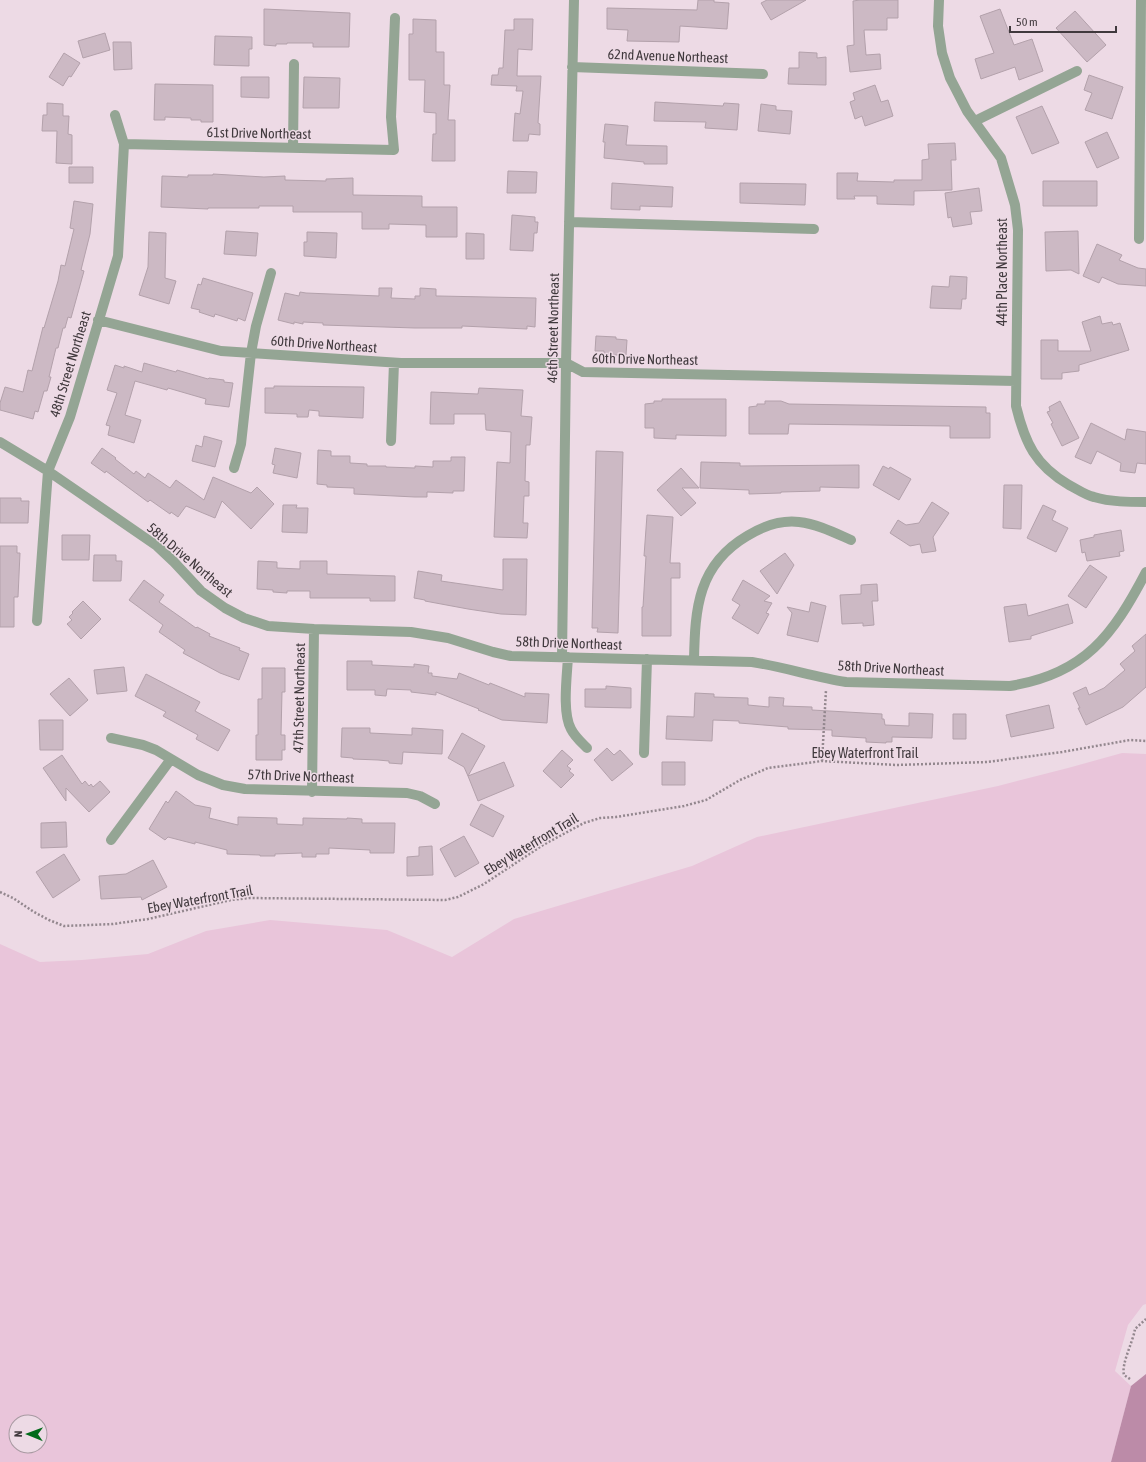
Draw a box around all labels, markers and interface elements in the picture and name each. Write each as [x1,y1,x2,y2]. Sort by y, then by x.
scale bar [1010,8,1116,34]
text: 50 m [1016,15,1038,29]
street label: 62nd Avenue Northeast [607,46,729,66]
street label: 61st Drive Northeast [207,124,311,142]
street label: 44th Place Northeast [994,218,1010,326]
street label: 46th Street Northeast [544,273,562,383]
street label: 48th Street Northeast [46,309,94,419]
street label: 60th Drive Northeast [270,332,378,356]
street label: 60th Drive Northeast [592,350,698,368]
street label: 58th Drive Northeast [144,520,236,600]
street label: 58th Drive Northeast [516,633,622,653]
street label: 47th Street Northeast [290,643,308,753]
street label: 58th Drive Northeast [837,657,945,679]
street label: Ebey Waterfront Trail [812,745,919,761]
street label: 57th Drive Northeast [248,766,354,786]
street label: Ebey Waterfront Trail [481,809,581,878]
street label: Ebey Waterfront Trail [146,882,254,916]
north arrow [8,1414,48,1454]
text: N [12,1430,24,1437]

